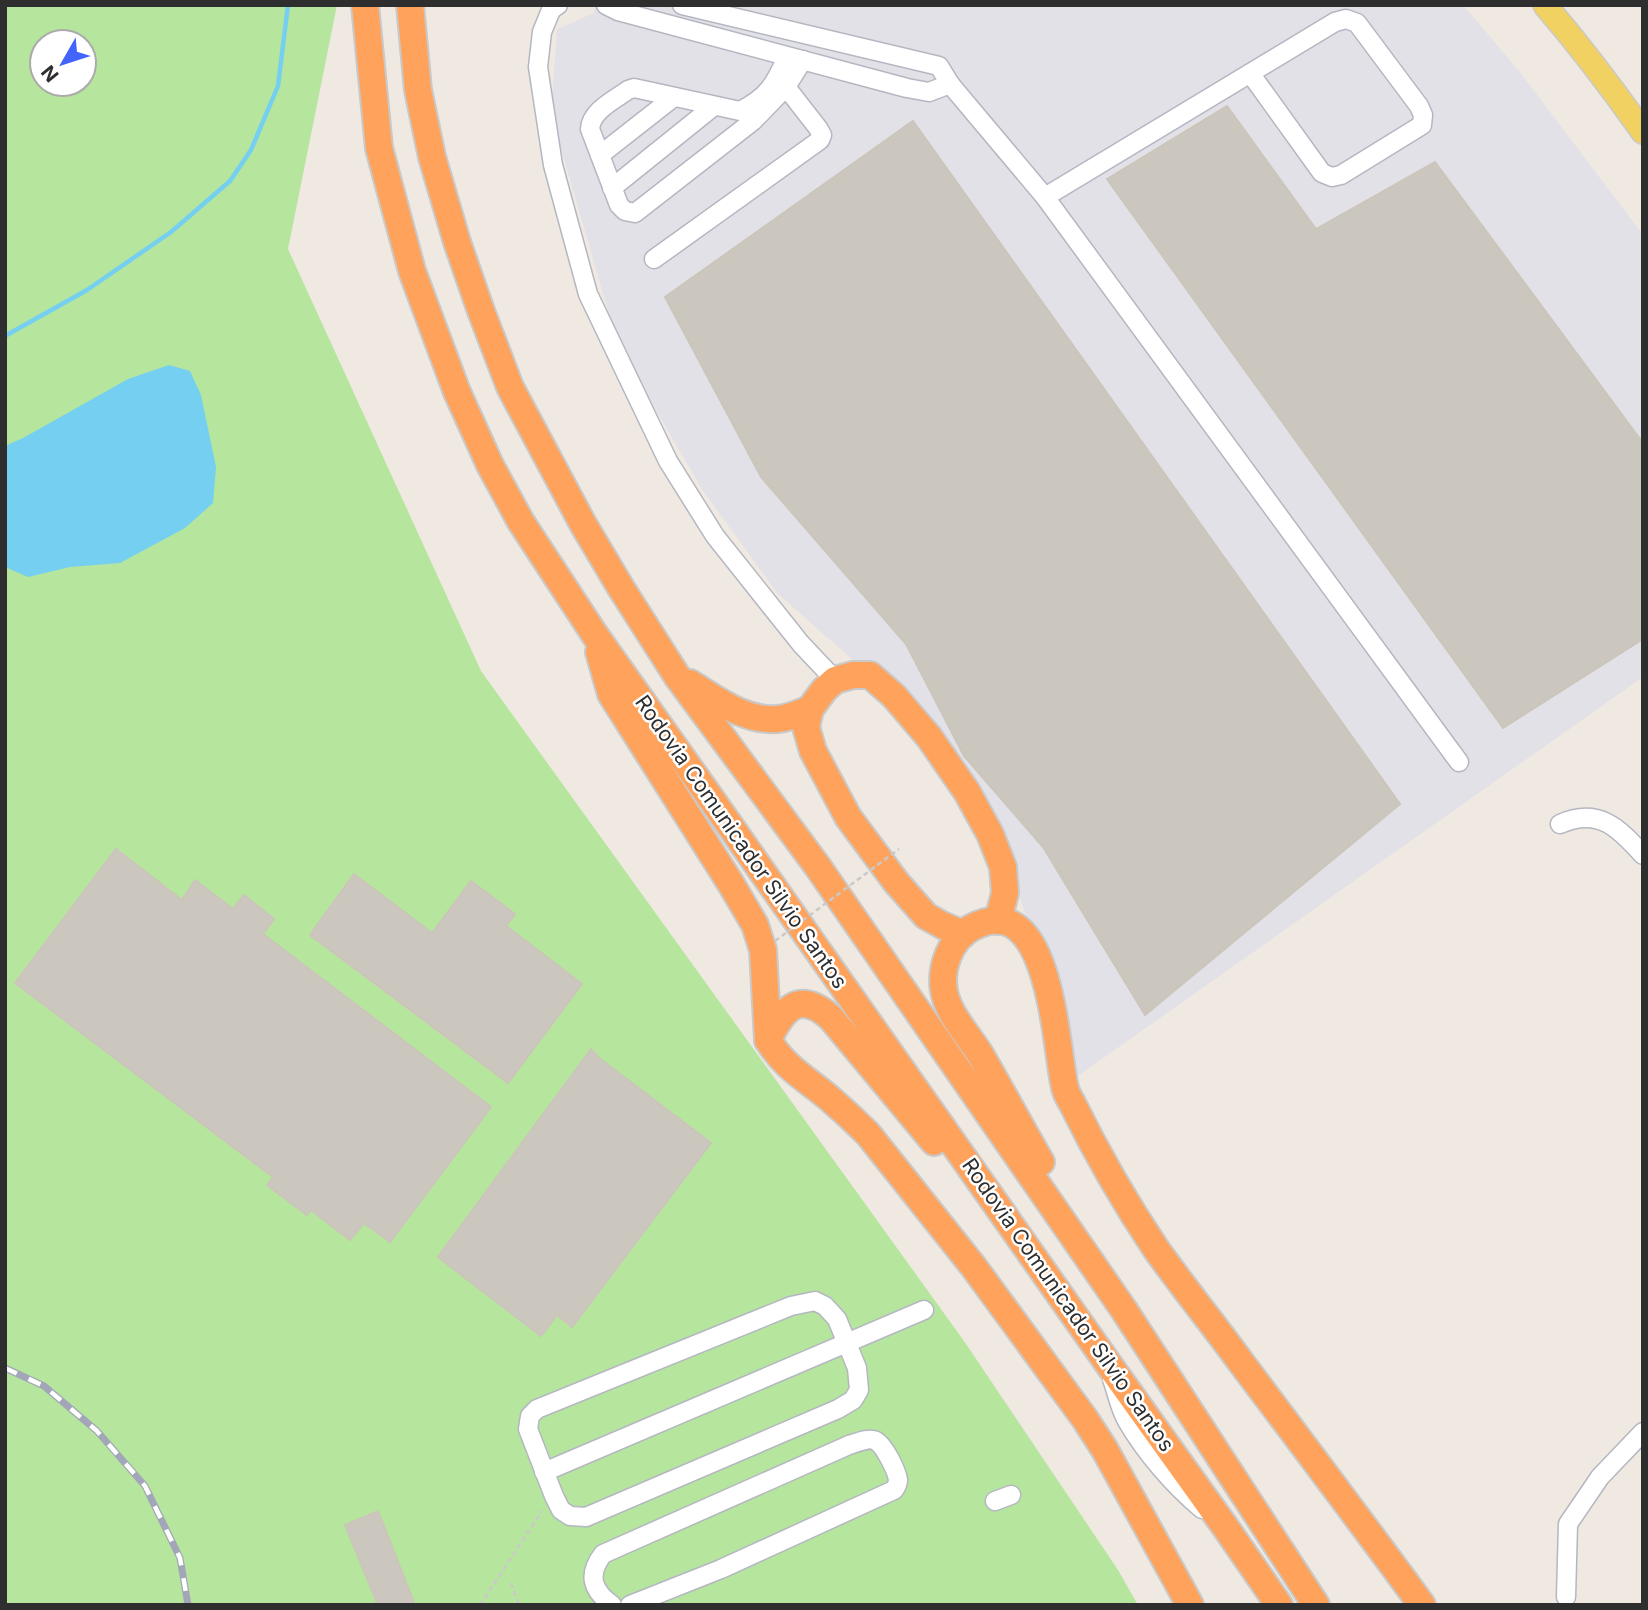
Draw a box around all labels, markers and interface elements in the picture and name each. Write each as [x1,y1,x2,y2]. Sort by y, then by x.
north arrow [28,28,98,98]
text: N [37,61,64,86]
street label: Rodovia Comunicador Silvio Santos [630,690,853,993]
street label: Rodovia Comunicador Silvio Santos [957,1153,1180,1456]

